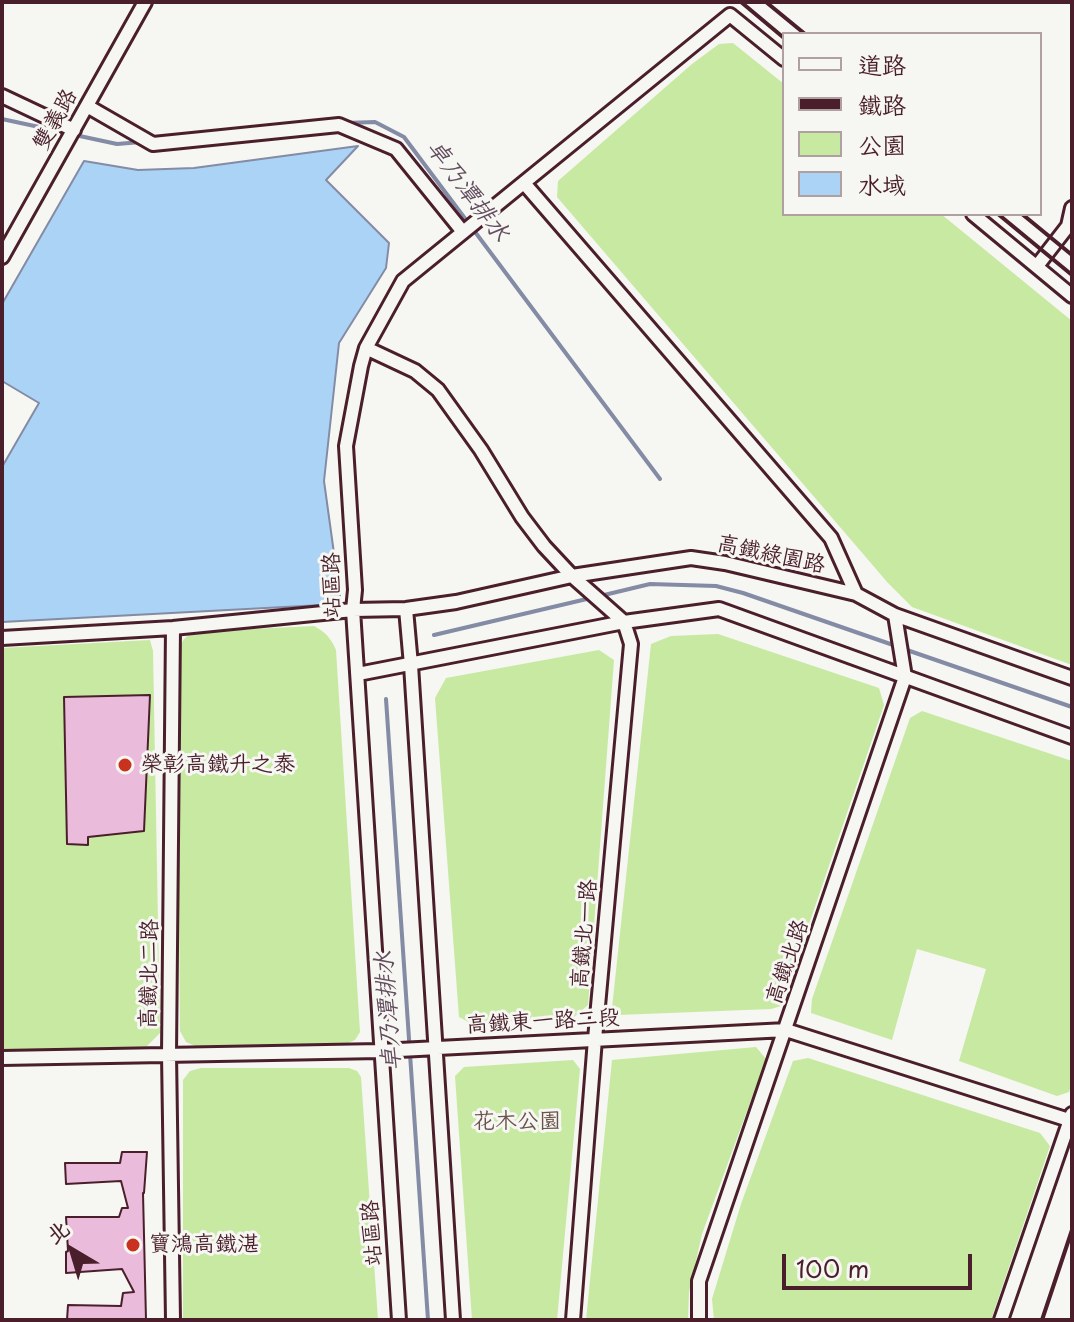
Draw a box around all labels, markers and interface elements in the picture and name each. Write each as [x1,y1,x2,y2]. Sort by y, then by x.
legend [782,32,1042,216]
text: 道路 [858,46,906,82]
street label: 雙義路 [28,85,84,155]
text: 鐵路 [858,86,906,122]
text: 公園 [858,126,906,162]
water label: 卓乃潭排水 [419,134,515,248]
text: 水域 [858,166,906,202]
street label: 高鐵綠園路 [714,531,828,579]
street label: 站區路 [319,552,347,618]
place label: 榮彰高鐵升之泰 [141,752,295,778]
marker: 榮彰高鐵升之泰 [116,756,134,774]
street label: 高鐵北一路 [567,878,603,990]
street label: 高鐵北路 [761,916,815,1008]
street label: 高鐵北二路 [136,919,164,1029]
water label: 卓乃潭排水 [370,950,408,1072]
street label: 高鐵東一路二段 [465,1005,621,1039]
park label: 花木公園 [473,1109,561,1135]
street label: 站區路 [358,1199,388,1267]
north arrow [32,1210,112,1290]
text: 北 [38,1211,76,1250]
place label: 寶鴻高鐵湛 [149,1232,259,1258]
marker: 寶鴻高鐵湛 [124,1236,142,1254]
scale bar [786,1238,976,1288]
text: 100 m [796,1250,869,1286]

